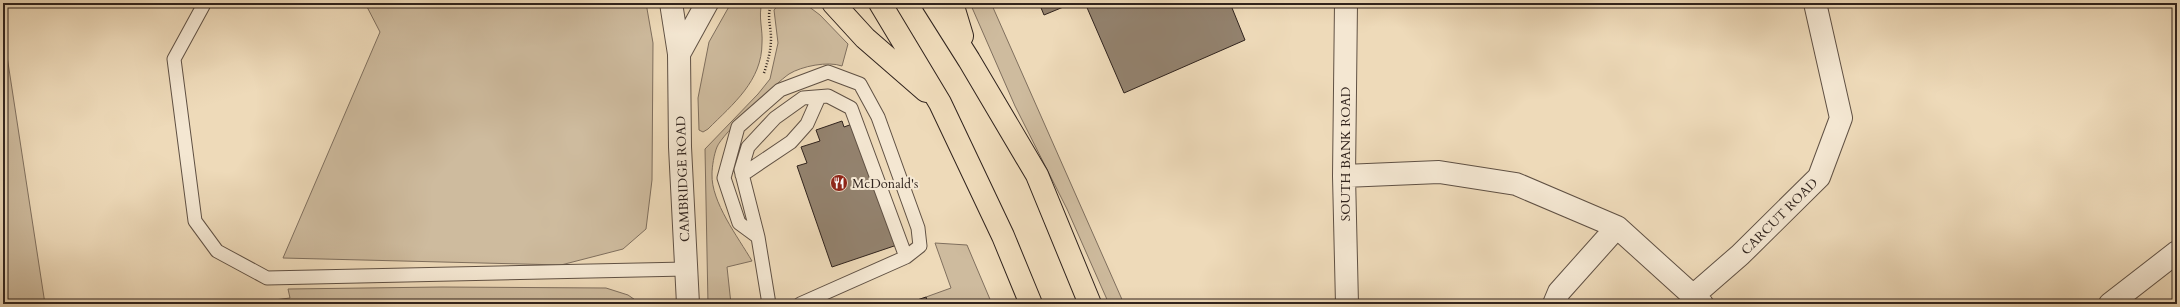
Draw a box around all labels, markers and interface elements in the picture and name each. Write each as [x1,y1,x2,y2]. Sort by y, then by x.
street label: SOUTH BANK ROAD [1337,87,1355,221]
street label: CAMBRIDGE ROAD [672,116,694,242]
restaurant icon: McDonald's [829,173,849,193]
street label: CARCUT ROAD [1737,174,1822,259]
place label: McDonald's [852,175,918,193]

